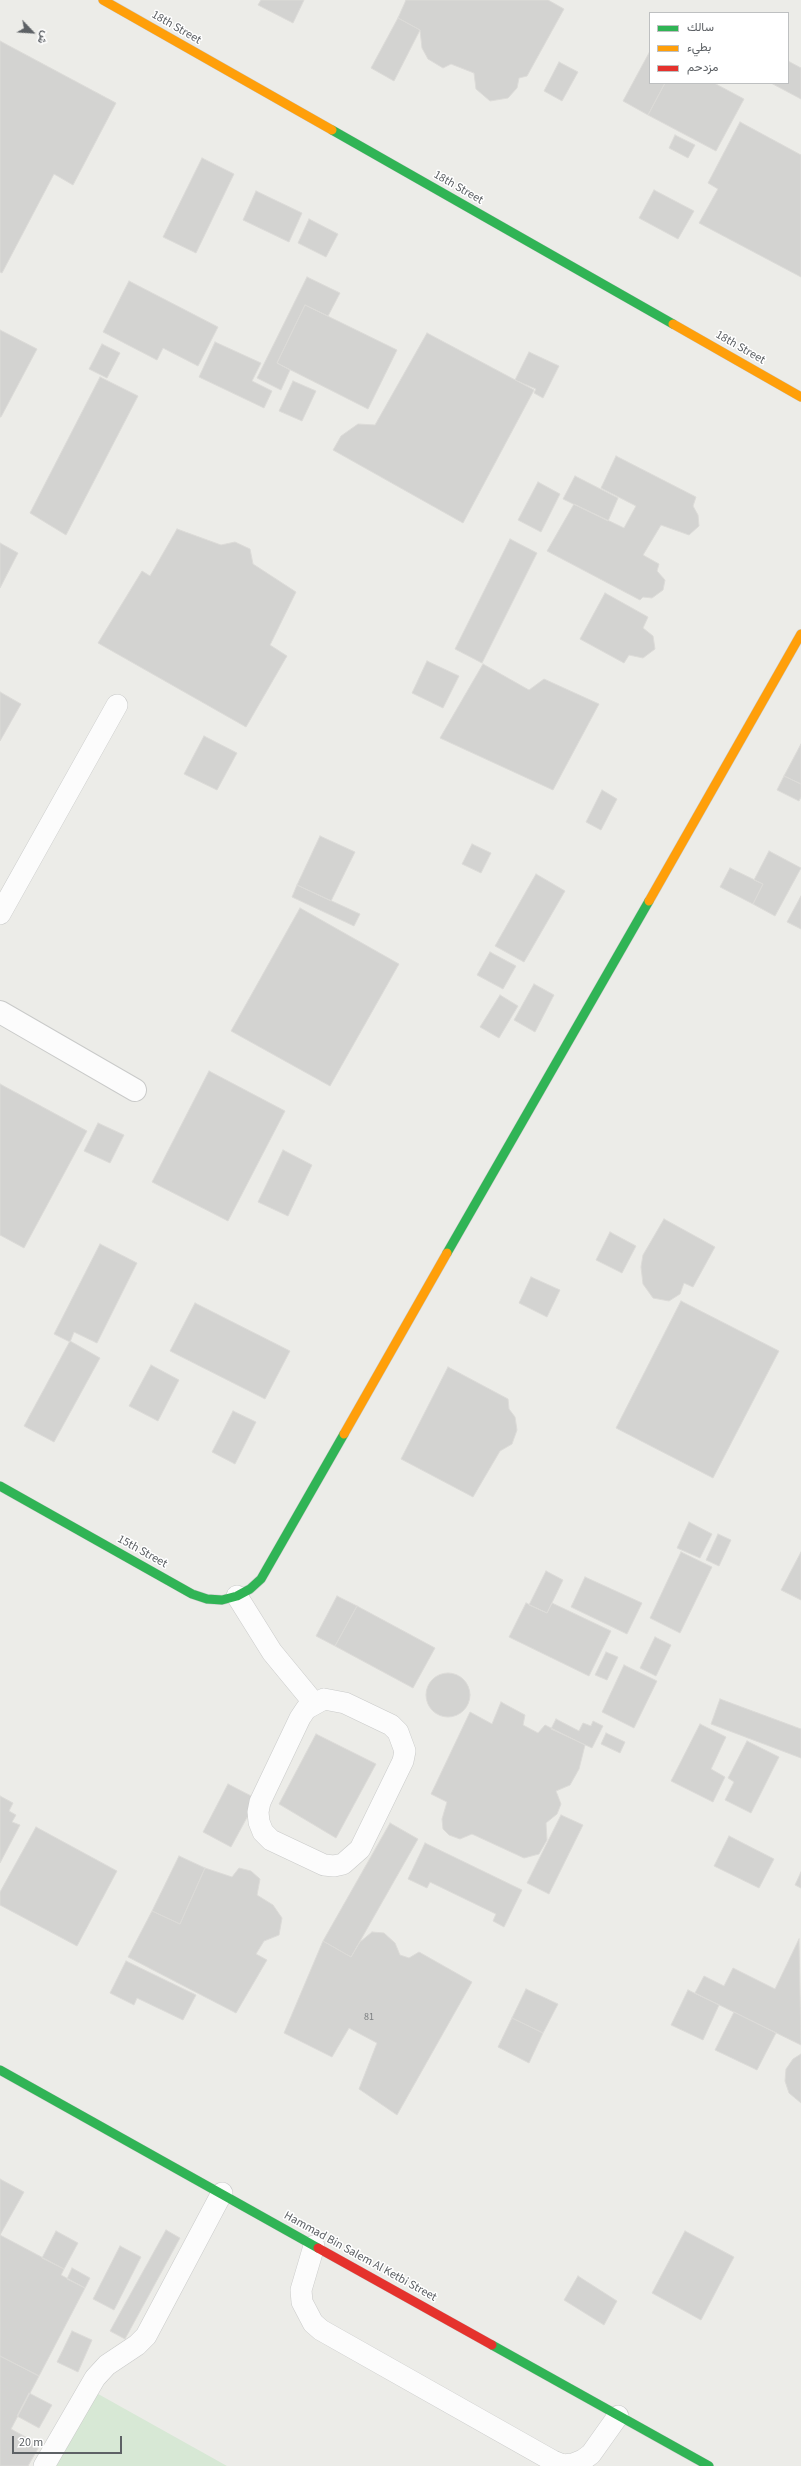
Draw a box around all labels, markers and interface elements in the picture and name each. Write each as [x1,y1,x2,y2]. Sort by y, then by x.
street label: 18th Street [149,8,203,48]
north arrow [12,12,52,52]
legend [649,12,789,84]
text: سالك [687,19,714,36]
text: ش [34,28,53,46]
text: بطيء [687,39,711,56]
text: مزدحم [687,59,718,76]
street label: 18th Street [431,168,485,208]
street label: 18th Street [713,328,767,368]
street label: 15th Street [114,1532,170,1572]
house number: 81 [364,2012,374,2024]
street label: Hammad Bin Salem Al Ketbi Street [281,2209,439,2305]
scale bar [14,2428,124,2454]
text: 20 m [19,2434,43,2451]

